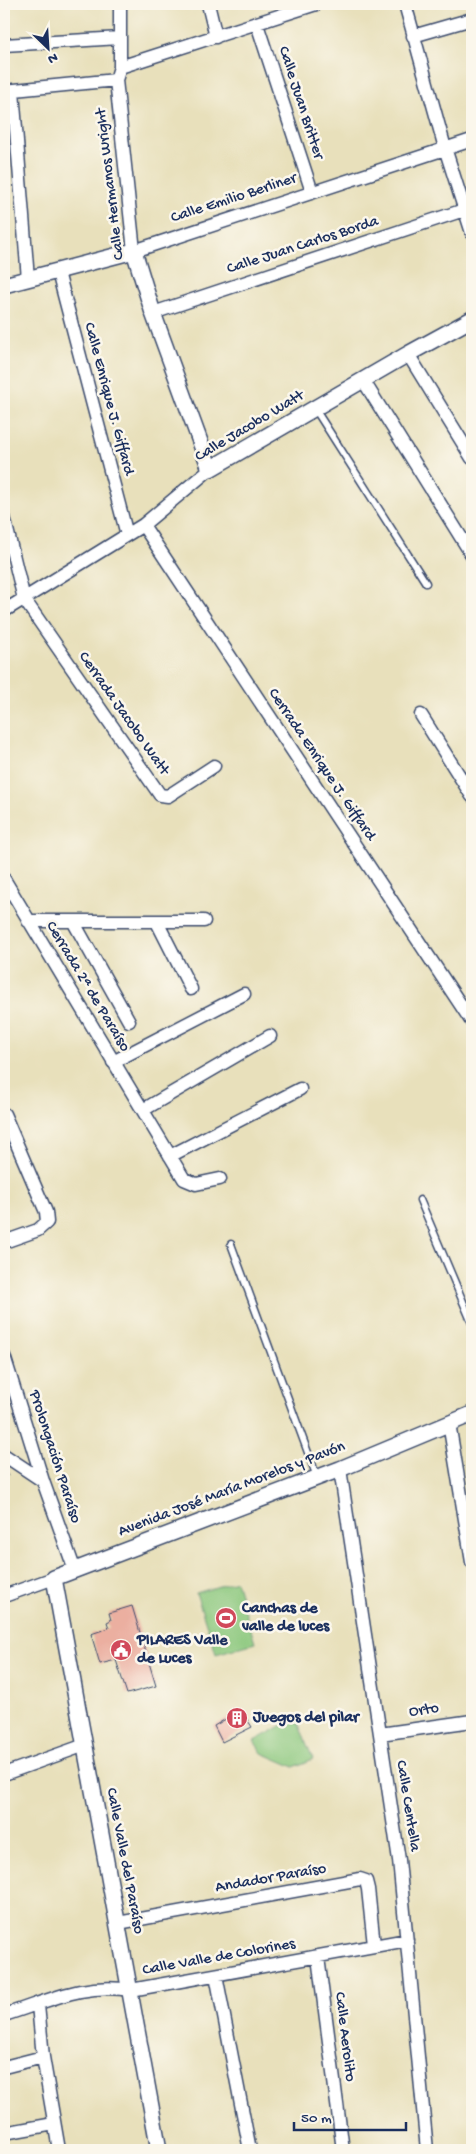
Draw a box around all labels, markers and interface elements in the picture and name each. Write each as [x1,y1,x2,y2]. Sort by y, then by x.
north arrow [22,22,72,72]
street label: Calle Juan Britter [273,44,328,163]
text: N [45,48,60,67]
street label: Calle Hermanos Wright [92,106,130,261]
street label: Calle Emilio Berliner [169,169,301,228]
street label: Calle Juan Carlos Borda [225,212,382,279]
street label: Calle Enrique J. Giffard [79,321,138,479]
street label: Calle Jacobo Watt [192,386,309,467]
street label: Cerrada Jacobo Watt [73,649,174,781]
street label: Cerrada Enrique J. Giffard [263,685,380,846]
street label: Cerrada 2ª de Paraíso [41,918,133,1056]
street label: Prolongación Paraíso [23,1387,84,1526]
street label: Avenida José María Morelos y Pavón [116,1438,349,1542]
place label: Canchas de valle de luces [241,1600,330,1637]
sports icon: Canchas de valle de luces [214,1606,238,1630]
place label: PILARES Valle de Luces [136,1632,228,1669]
public building icon: PILARES Valle de Luces [109,1638,133,1662]
street label: Orto [408,1699,440,1723]
building icon: Juegos del pilar [225,1706,249,1730]
place label: Juegos del pilar [252,1709,361,1728]
street label: Calle Centella [390,1759,424,1854]
street label: Calle Valle del Paraíso [101,1786,147,1936]
street label: Andador Paraíso [214,1860,328,1898]
street label: Calle Valle de Colorines [141,1935,298,1981]
street label: Calle Aerolito [329,1991,359,2083]
scale bar [294,2099,406,2131]
text: 50 m [301,2110,332,2128]

